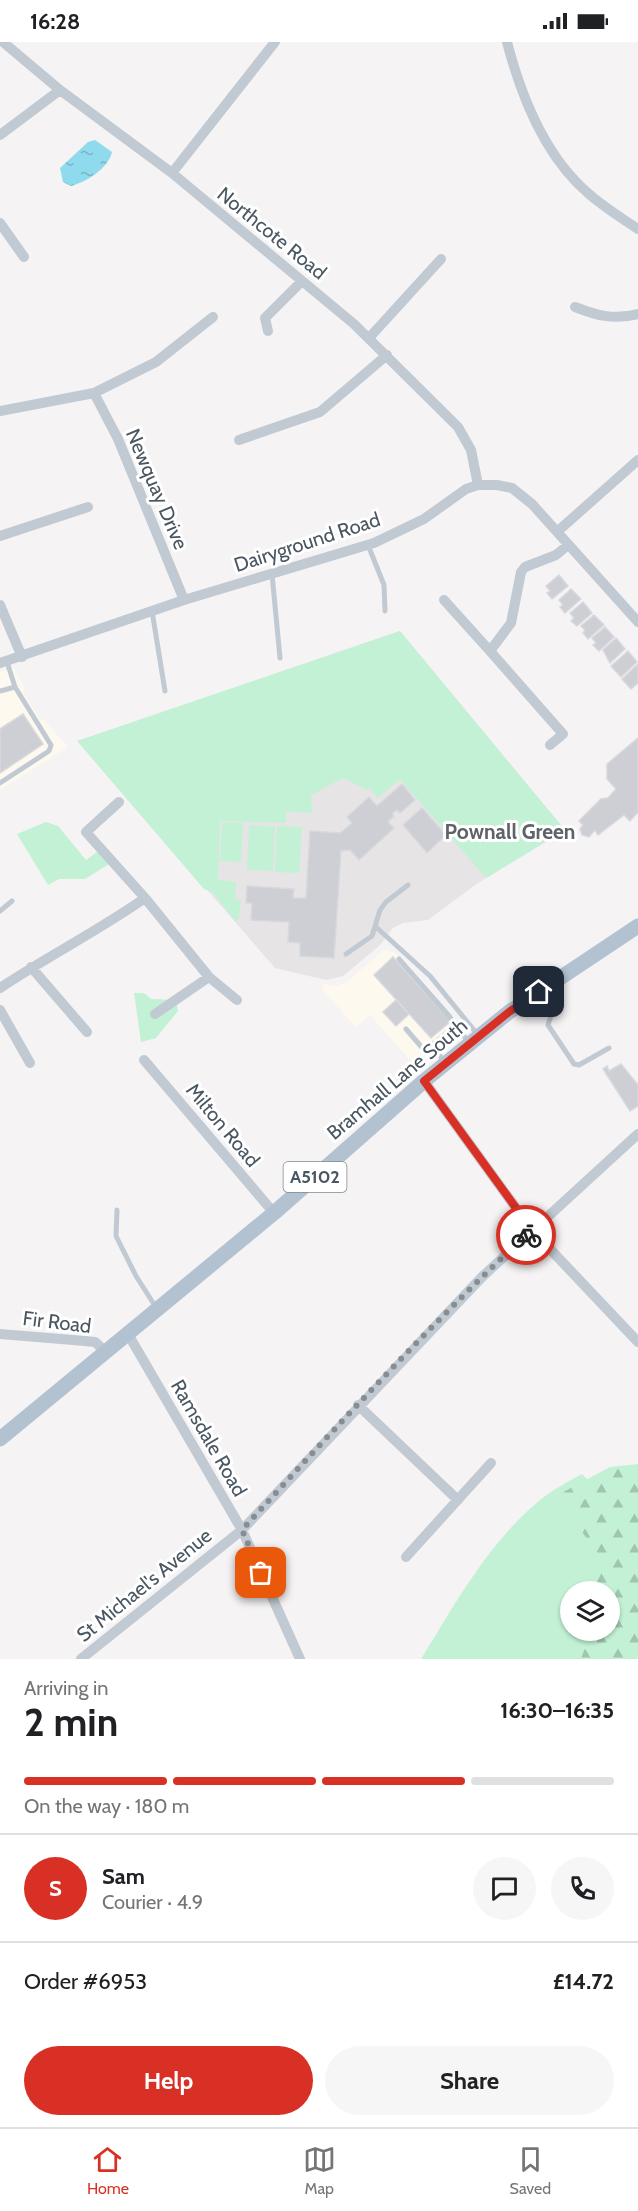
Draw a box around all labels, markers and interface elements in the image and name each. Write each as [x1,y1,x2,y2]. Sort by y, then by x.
text: 16:28 [30,8,80,35]
street label: Northcote Road [213,182,331,284]
street label: Newquay Drive [121,425,193,553]
street label: Dairyground Road [231,507,383,577]
district label: Pownall Green [445,819,575,844]
pin [513,966,564,1017]
icon: home [522,975,555,1008]
street label: Bramhall Lane South [322,1013,472,1145]
street label: Milton Road [181,1078,265,1172]
road number: A5102 [284,1162,346,1192]
courier [496,1205,556,1265]
icon: bike [510,1219,543,1252]
street label: Fir Road [21,1306,93,1338]
street label: Ramsdale Road [166,1375,252,1501]
street label: St Michael's Avenue [72,1523,216,1647]
pin [235,1547,286,1598]
icon: bag [244,1556,277,1589]
map controls [560,1581,620,1641]
button: layers [560,1581,620,1641]
text: Arriving in [24,1676,108,1700]
text: 16:30–16:35 [500,1697,614,1724]
text: 2 min [24,1698,118,1746]
text: On the way · 180 m [24,1794,189,1818]
button: chat [473,1857,536,1920]
button: phone [551,1857,614,1920]
text: Sam [102,1863,145,1890]
text: S [49,1875,62,1902]
text: Courier · 4.9 [102,1890,203,1914]
text: Order #6953 [24,1968,147,1995]
text: £14.72 [553,1968,614,1995]
button: Help [24,2046,313,2115]
button: Share [325,2046,614,2115]
tab: Home [87,2143,129,2198]
tab: Map [303,2143,336,2198]
tab: Saved [510,2143,551,2198]

